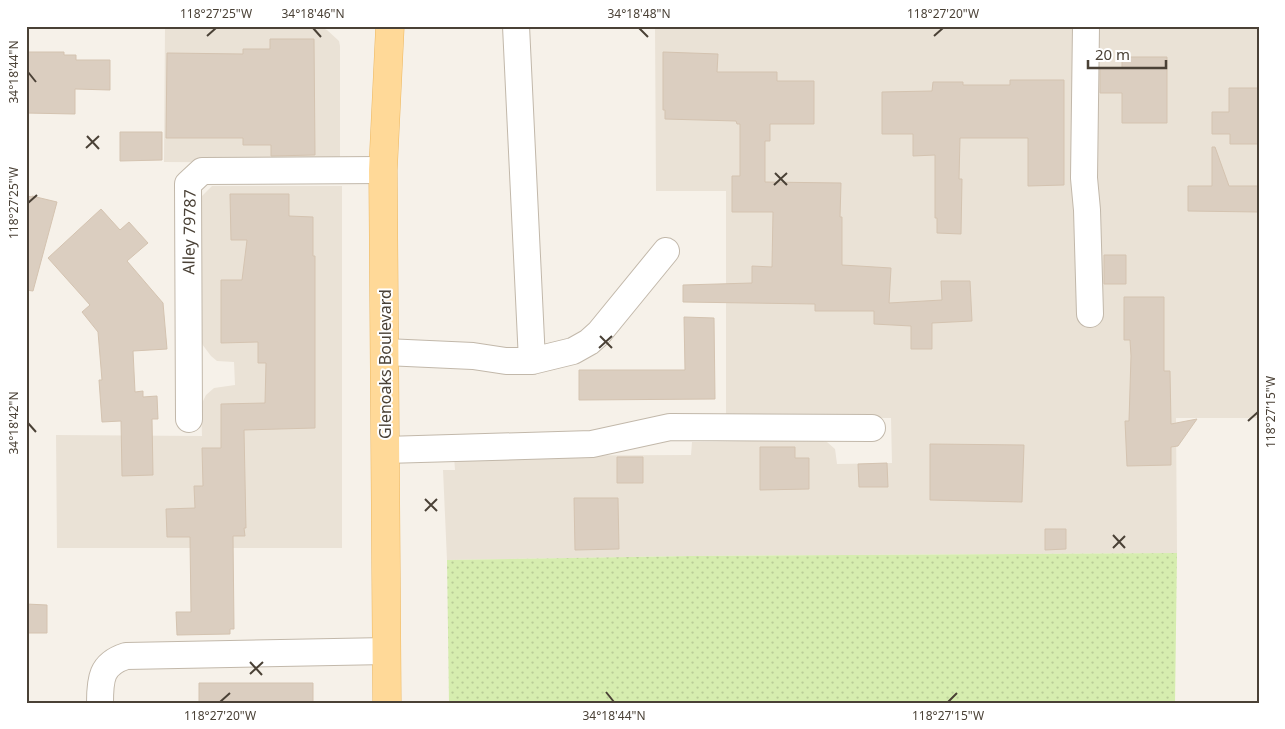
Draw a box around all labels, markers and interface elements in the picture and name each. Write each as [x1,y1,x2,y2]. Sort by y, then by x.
text: 118°27'25"W [180,5,252,22]
text: 34°18'46"N [281,5,345,22]
text: 34°18'48"N [607,5,671,22]
text: 118°27'20"W [907,5,979,22]
scale bar [1088,38,1165,70]
text: 34°18'44"N [5,40,22,104]
text: 20 m [1095,44,1130,64]
text: 118°27'25"W [5,167,22,239]
street label: Alley 79787 [177,189,201,275]
street label: Glenoaks Boulevard [374,289,396,439]
text: 118°27'15"W [1262,376,1279,448]
text: 34°18'42"N [5,391,22,455]
text: 118°27'20"W [184,707,256,724]
text: 34°18'44"N [582,707,646,724]
text: 118°27'15"W [912,707,984,724]

